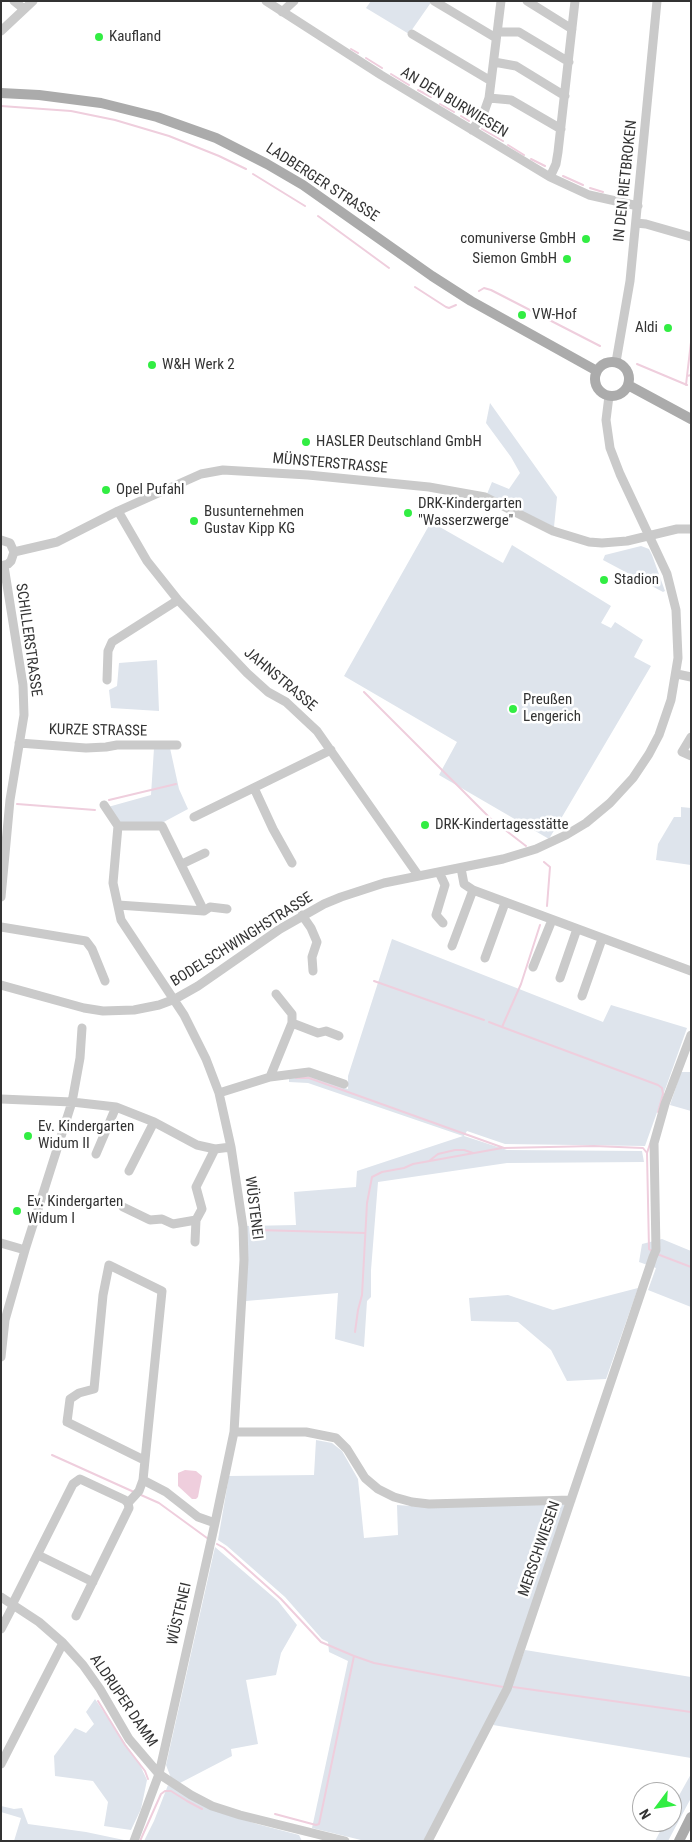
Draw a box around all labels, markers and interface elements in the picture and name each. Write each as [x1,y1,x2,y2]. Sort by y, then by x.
place label: Kaufland [109,28,161,46]
marker: Kaufland [93,31,105,43]
street label: AN DEN BURWIESEN [397,64,511,142]
street label: IN DEN RIETBROKEN [611,119,641,243]
street label: LADBERGER STRASSE [262,140,382,226]
place label: comuniverse GmbH [460,230,576,248]
marker: comuniverse GmbH [580,233,592,245]
place label: Siemon GmbH [472,250,557,268]
marker: Siemon GmbH [561,253,573,265]
place label: VW-Hof [532,306,577,324]
marker: VW-Hof [516,309,528,321]
place label: Aldi [635,319,658,337]
marker: Aldi [662,322,674,334]
place label: W&H Werk 2 [162,356,235,374]
marker: W&H Werk 2 [146,359,158,371]
place label: HASLER Deutschland GmbH [316,433,482,451]
marker: HASLER Deutschland GmbH [300,436,312,448]
street label: MÜNSTERSTRASSE [272,450,388,478]
place label: Opel Pufahl [116,481,185,499]
marker: Opel Pufahl [100,484,112,496]
place label: DRK-Kindergarten "Wasserzwerge" [418,495,522,530]
place label: Busunternehmen Gustav Kipp KG [204,503,304,538]
marker: DRK-Kindergarten "Wasserzwerge" [402,507,414,519]
marker: Busunternehmen Gustav Kipp KG [188,515,200,527]
place label: Stadion [614,571,659,589]
marker: Stadion [598,574,610,586]
street label: SCHILLERSTRASSE [11,582,45,698]
street label: JAHNSTRASSE [240,644,320,716]
place label: Preußen Lengerich [523,691,581,726]
marker: Preußen Lengerich [507,703,519,715]
street label: KURZE STRASSE [49,721,147,741]
place label: DRK-Kindertagesstätte [435,816,569,834]
marker: DRK-Kindertagesstätte [419,819,431,831]
street label: BODELSCHWINGHSTRASSE [168,889,316,991]
place label: Ev. Kindergarten Widum II [38,1118,134,1153]
marker: Ev. Kindergarten Widum II [22,1130,34,1142]
street label: WÜSTENEI [240,1175,266,1241]
place label: Ev. Kindergarten Widum I [27,1193,123,1228]
marker: Ev. Kindergarten Widum I [11,1205,23,1217]
street label: MERSCHWIESEN [515,1499,565,1599]
street label: WÜSTENEI [164,1581,196,1647]
street label: ALDRUPER DAMM [85,1651,161,1751]
north arrow [632,1782,682,1832]
text: N [636,1806,654,1822]

